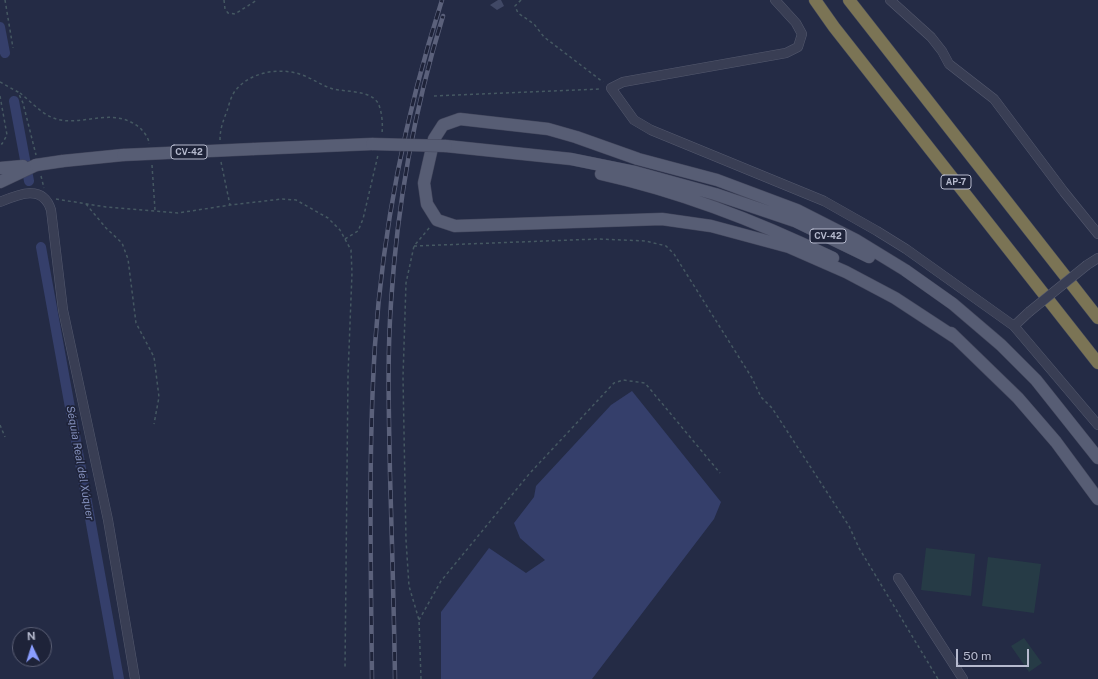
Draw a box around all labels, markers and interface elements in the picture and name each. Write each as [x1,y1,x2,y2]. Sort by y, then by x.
road number: CV-42 [171,145,207,159]
road number: AP-7 [941,175,971,189]
road number: CV-42 [810,229,846,243]
water label: Séquia Real del Xúquer [63,405,97,521]
north arrow [12,627,52,667]
text: N [27,630,36,642]
scale bar [958,641,1031,667]
text: 50 m [963,649,991,663]

